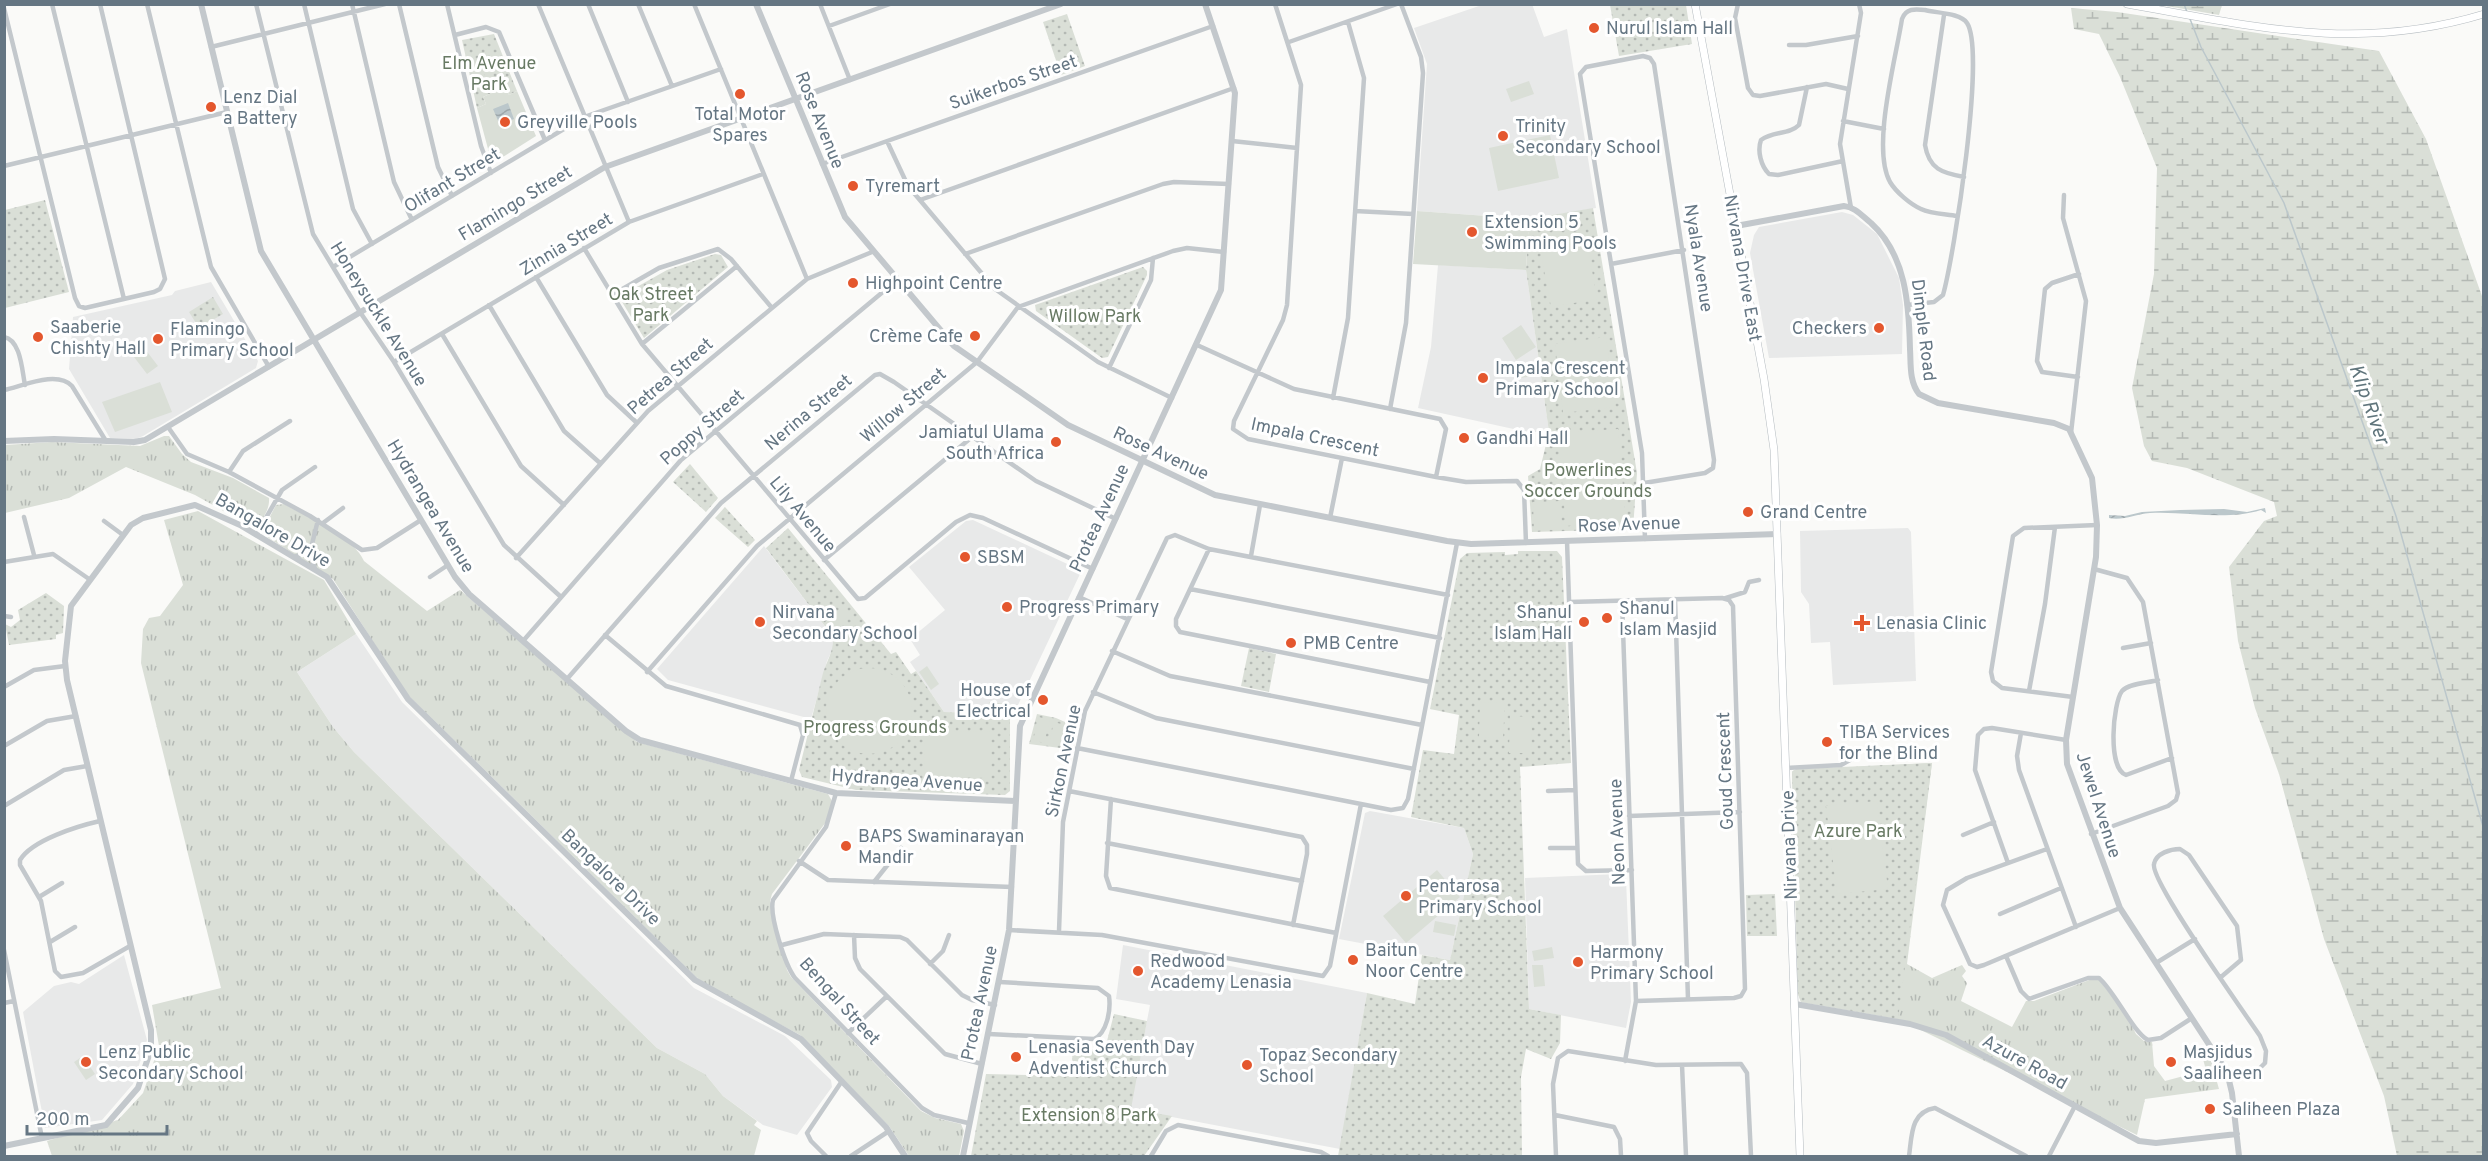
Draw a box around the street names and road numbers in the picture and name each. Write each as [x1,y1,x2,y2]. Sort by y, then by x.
street label: Suikerbos Street [946,51,1080,116]
street label: Rose Avenue [789,68,849,173]
street label: Olifant Street [400,143,505,219]
street label: Flamingo Street [455,161,577,247]
street label: Nirvana Drive East [1717,193,1766,344]
street label: Nyala Avenue [1678,202,1717,314]
street label: Zinnia Street [516,208,618,282]
street label: Honeysuckle Avenue [324,238,432,391]
street label: Dimple Road [1905,278,1940,383]
street label: Petrea Street [623,334,719,421]
street label: Willow Street [856,363,952,449]
street label: Nerina Street [760,370,858,457]
street label: Poppy Street [656,385,750,471]
street label: Impala Crescent [1248,414,1381,463]
street label: Rose Avenue [1109,422,1212,487]
street label: Hydrangea Avenue [381,436,479,578]
street label: Protea Avenue [1065,461,1136,577]
street label: Lily Avenue [763,472,840,558]
street label: Bangalore Drive [210,489,334,574]
street label: Rose Avenue [1577,512,1681,539]
street label: Sirkon Avenue [1041,703,1088,820]
street label: Goud Crescent [1713,711,1740,831]
street label: Jewel Avenue [2070,750,2126,861]
street label: Hydrangea Avenue [830,765,983,798]
street label: Neon Avenue [1605,778,1632,886]
street label: Nirvana Drive [1777,790,1804,900]
street label: Bangalore Drive [555,825,665,931]
street label: Protea Avenue [957,944,1004,1063]
street label: Bengal Street [793,953,884,1051]
street label: Azure Road [1978,1031,2071,1096]

